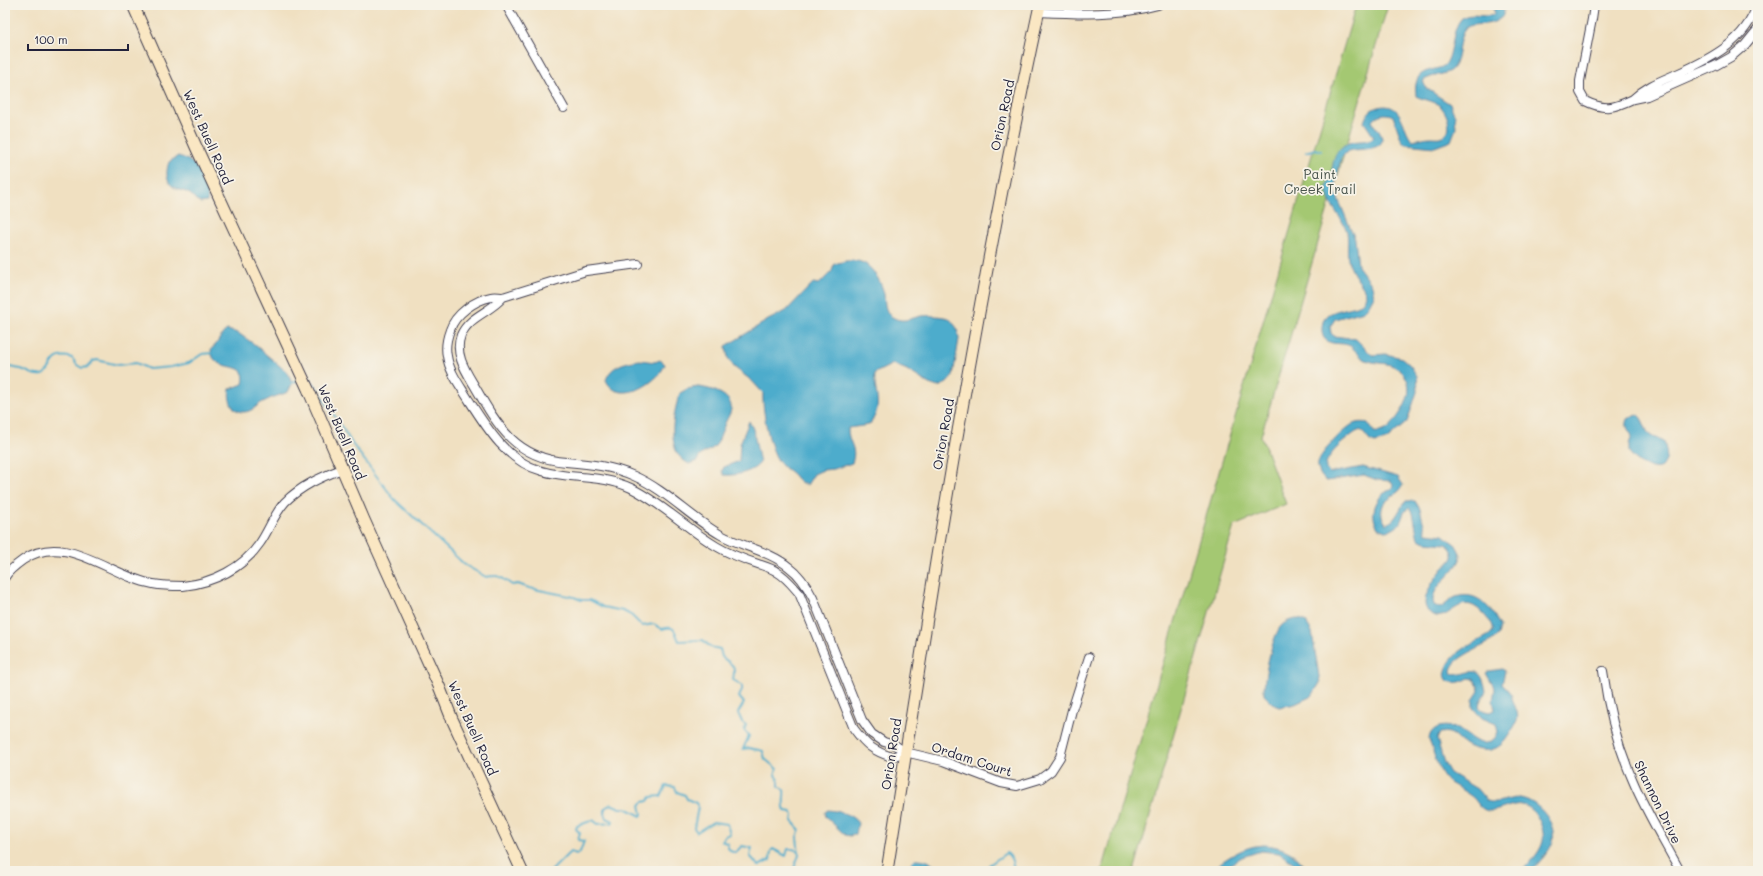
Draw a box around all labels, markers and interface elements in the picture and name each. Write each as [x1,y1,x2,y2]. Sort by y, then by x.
scale bar [28,26,128,52]
text: 100 m [34,31,68,47]
street label: Orion Road [986,78,1017,152]
street label: West Buell Road [180,87,237,187]
park label: Paint Creek Trail [1284,165,1356,197]
street label: West Buell Road [315,382,370,482]
street label: Orion Road [928,397,957,471]
street label: West Buell Road [445,678,502,778]
street label: Orion Road [876,717,905,791]
street label: Ordam Court [930,737,1015,780]
street label: Shannon Drive [1631,757,1686,846]

